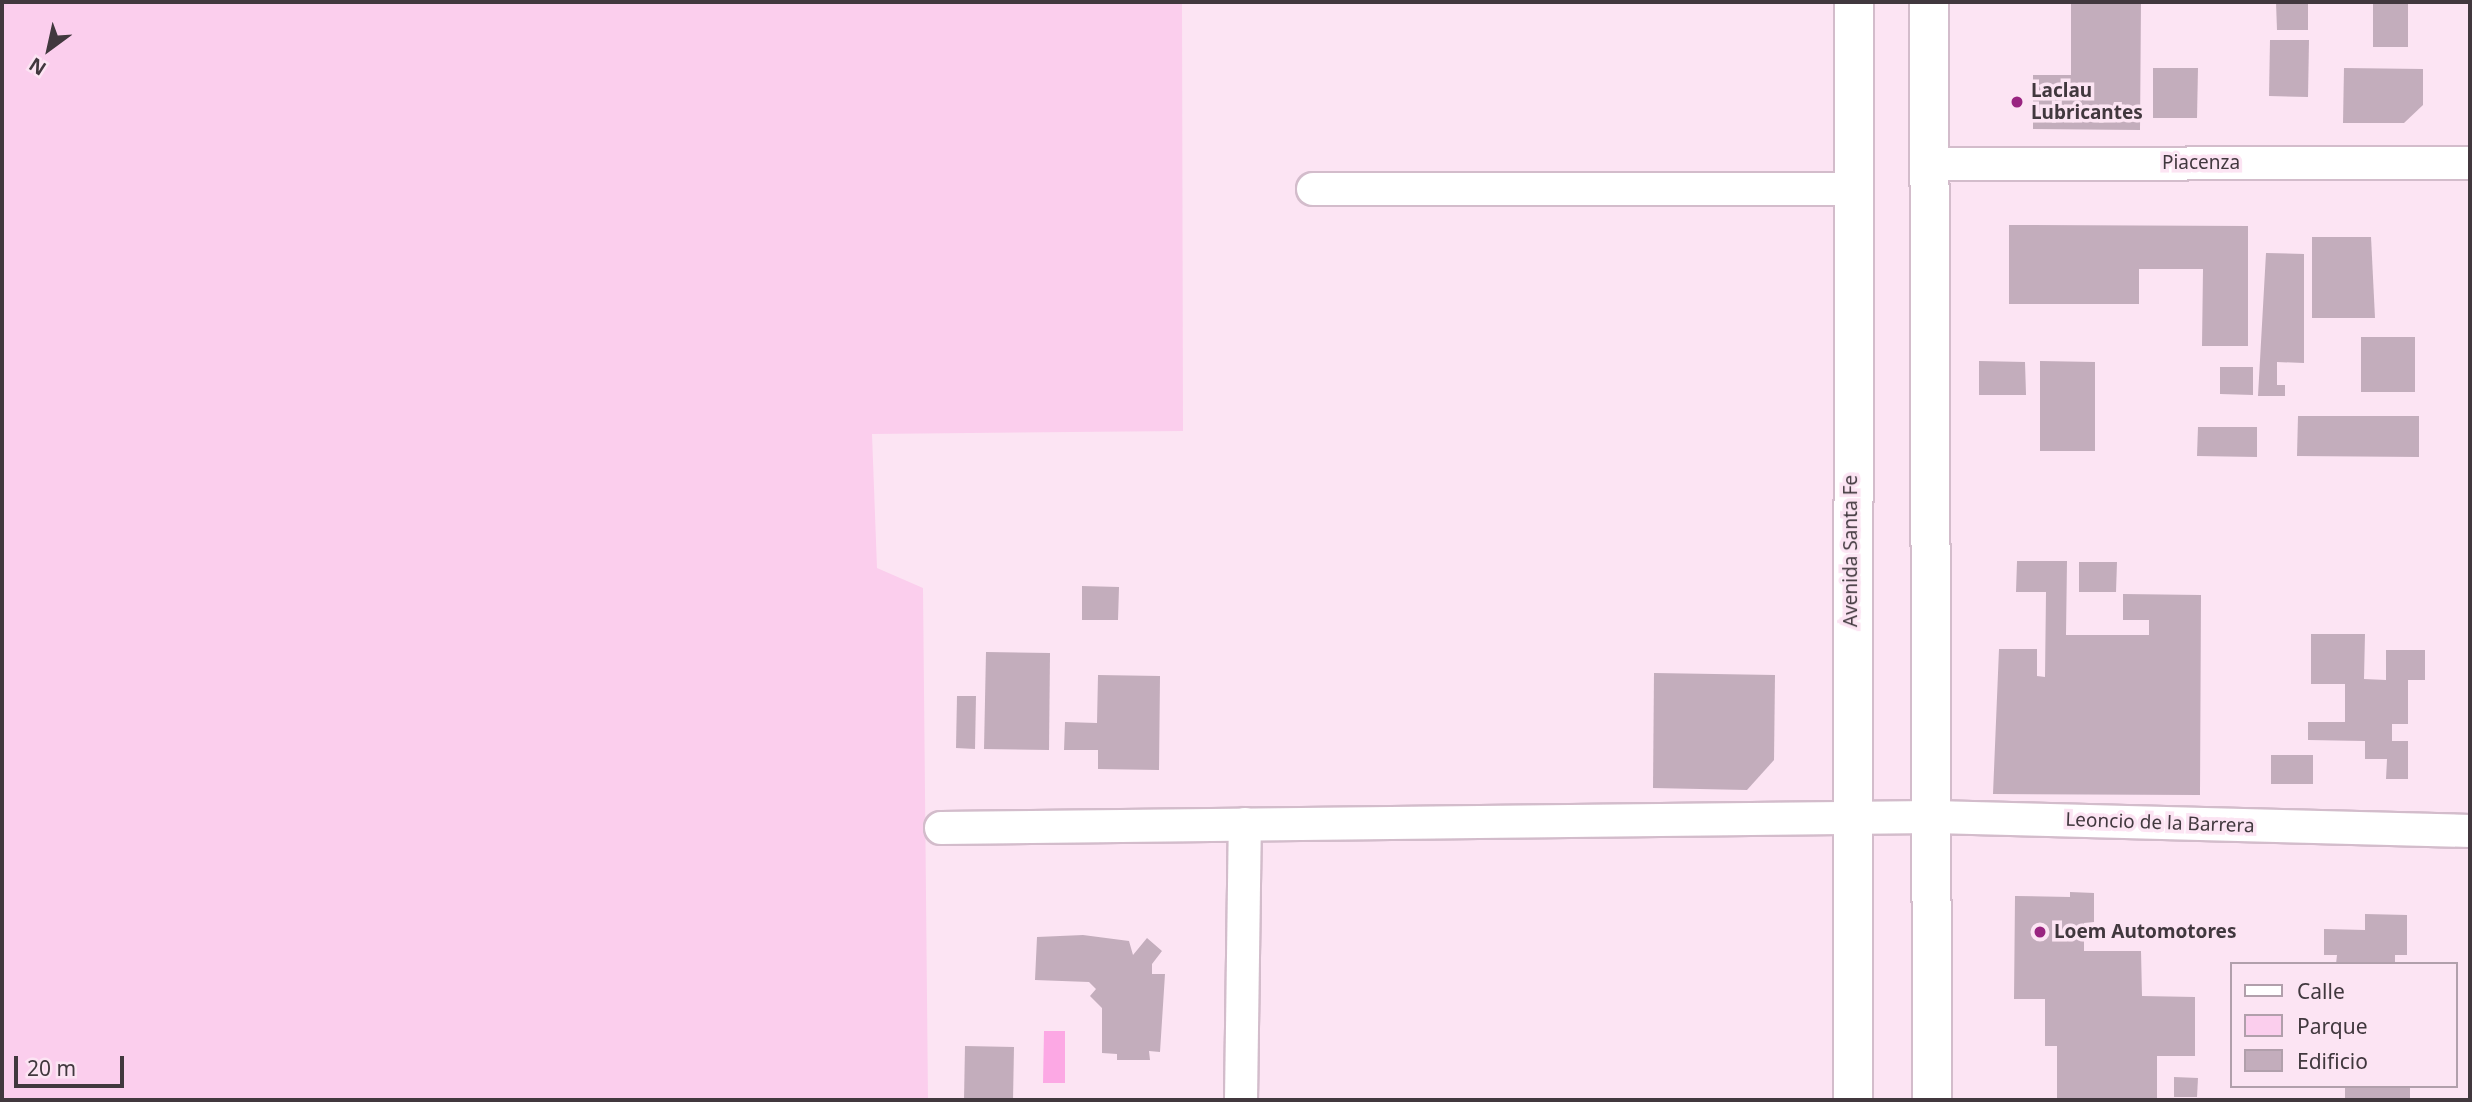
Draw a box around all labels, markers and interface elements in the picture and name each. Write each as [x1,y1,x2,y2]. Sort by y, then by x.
north arrow [14,14,84,84]
text: N [24,52,51,82]
place label: Laclau Lubricantes [2031,80,2143,124]
marker: Laclau Lubricantes [2009,94,2025,110]
street label: Piacenza [2162,152,2240,174]
street label: Avenida Santa Fe [1840,475,1862,627]
street label: Leoncio de la Barrera [2065,808,2255,838]
place label: Loem Automotores [2054,921,2236,943]
marker: Loem Automotores [2032,924,2048,940]
legend [2230,962,2458,1088]
text: Calle [2297,977,2345,1005]
text: Parque [2297,1012,2367,1040]
scale bar [18,1042,128,1086]
text: Edificio [2297,1047,2368,1075]
text: 20 m [27,1054,76,1082]

